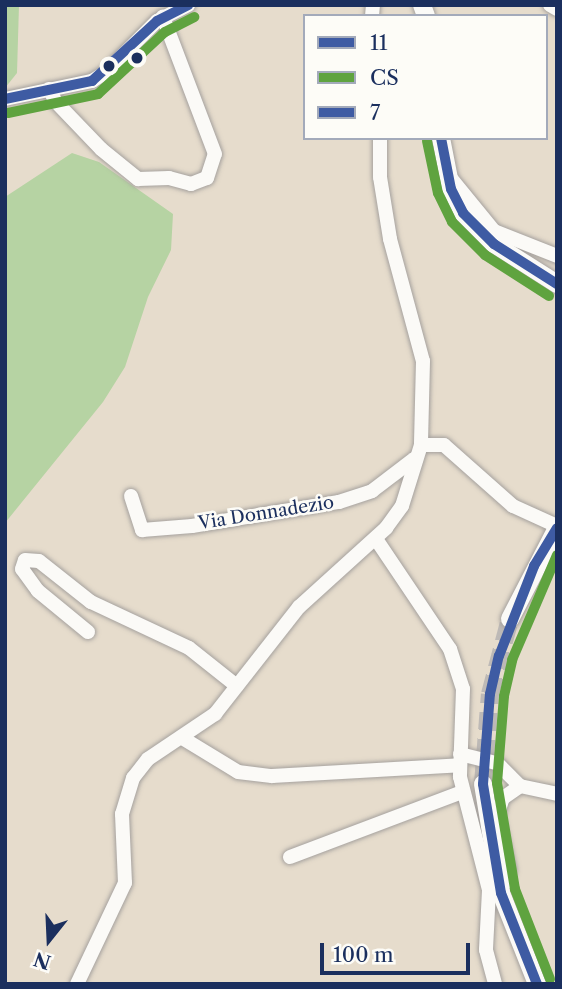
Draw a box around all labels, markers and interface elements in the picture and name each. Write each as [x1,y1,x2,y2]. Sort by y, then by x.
legend [303,14,548,140]
text: 11 [370,30,388,55]
unlabelled marker [130,51,144,65]
unlabelled marker [102,59,116,73]
text: CS [370,65,399,90]
text: 7 [370,100,380,125]
street label: Via Donnadezio [197,492,335,534]
north arrow [14,905,84,975]
scale bar [324,930,475,974]
text: 100 m [333,942,394,967]
text: N [31,947,54,974]

